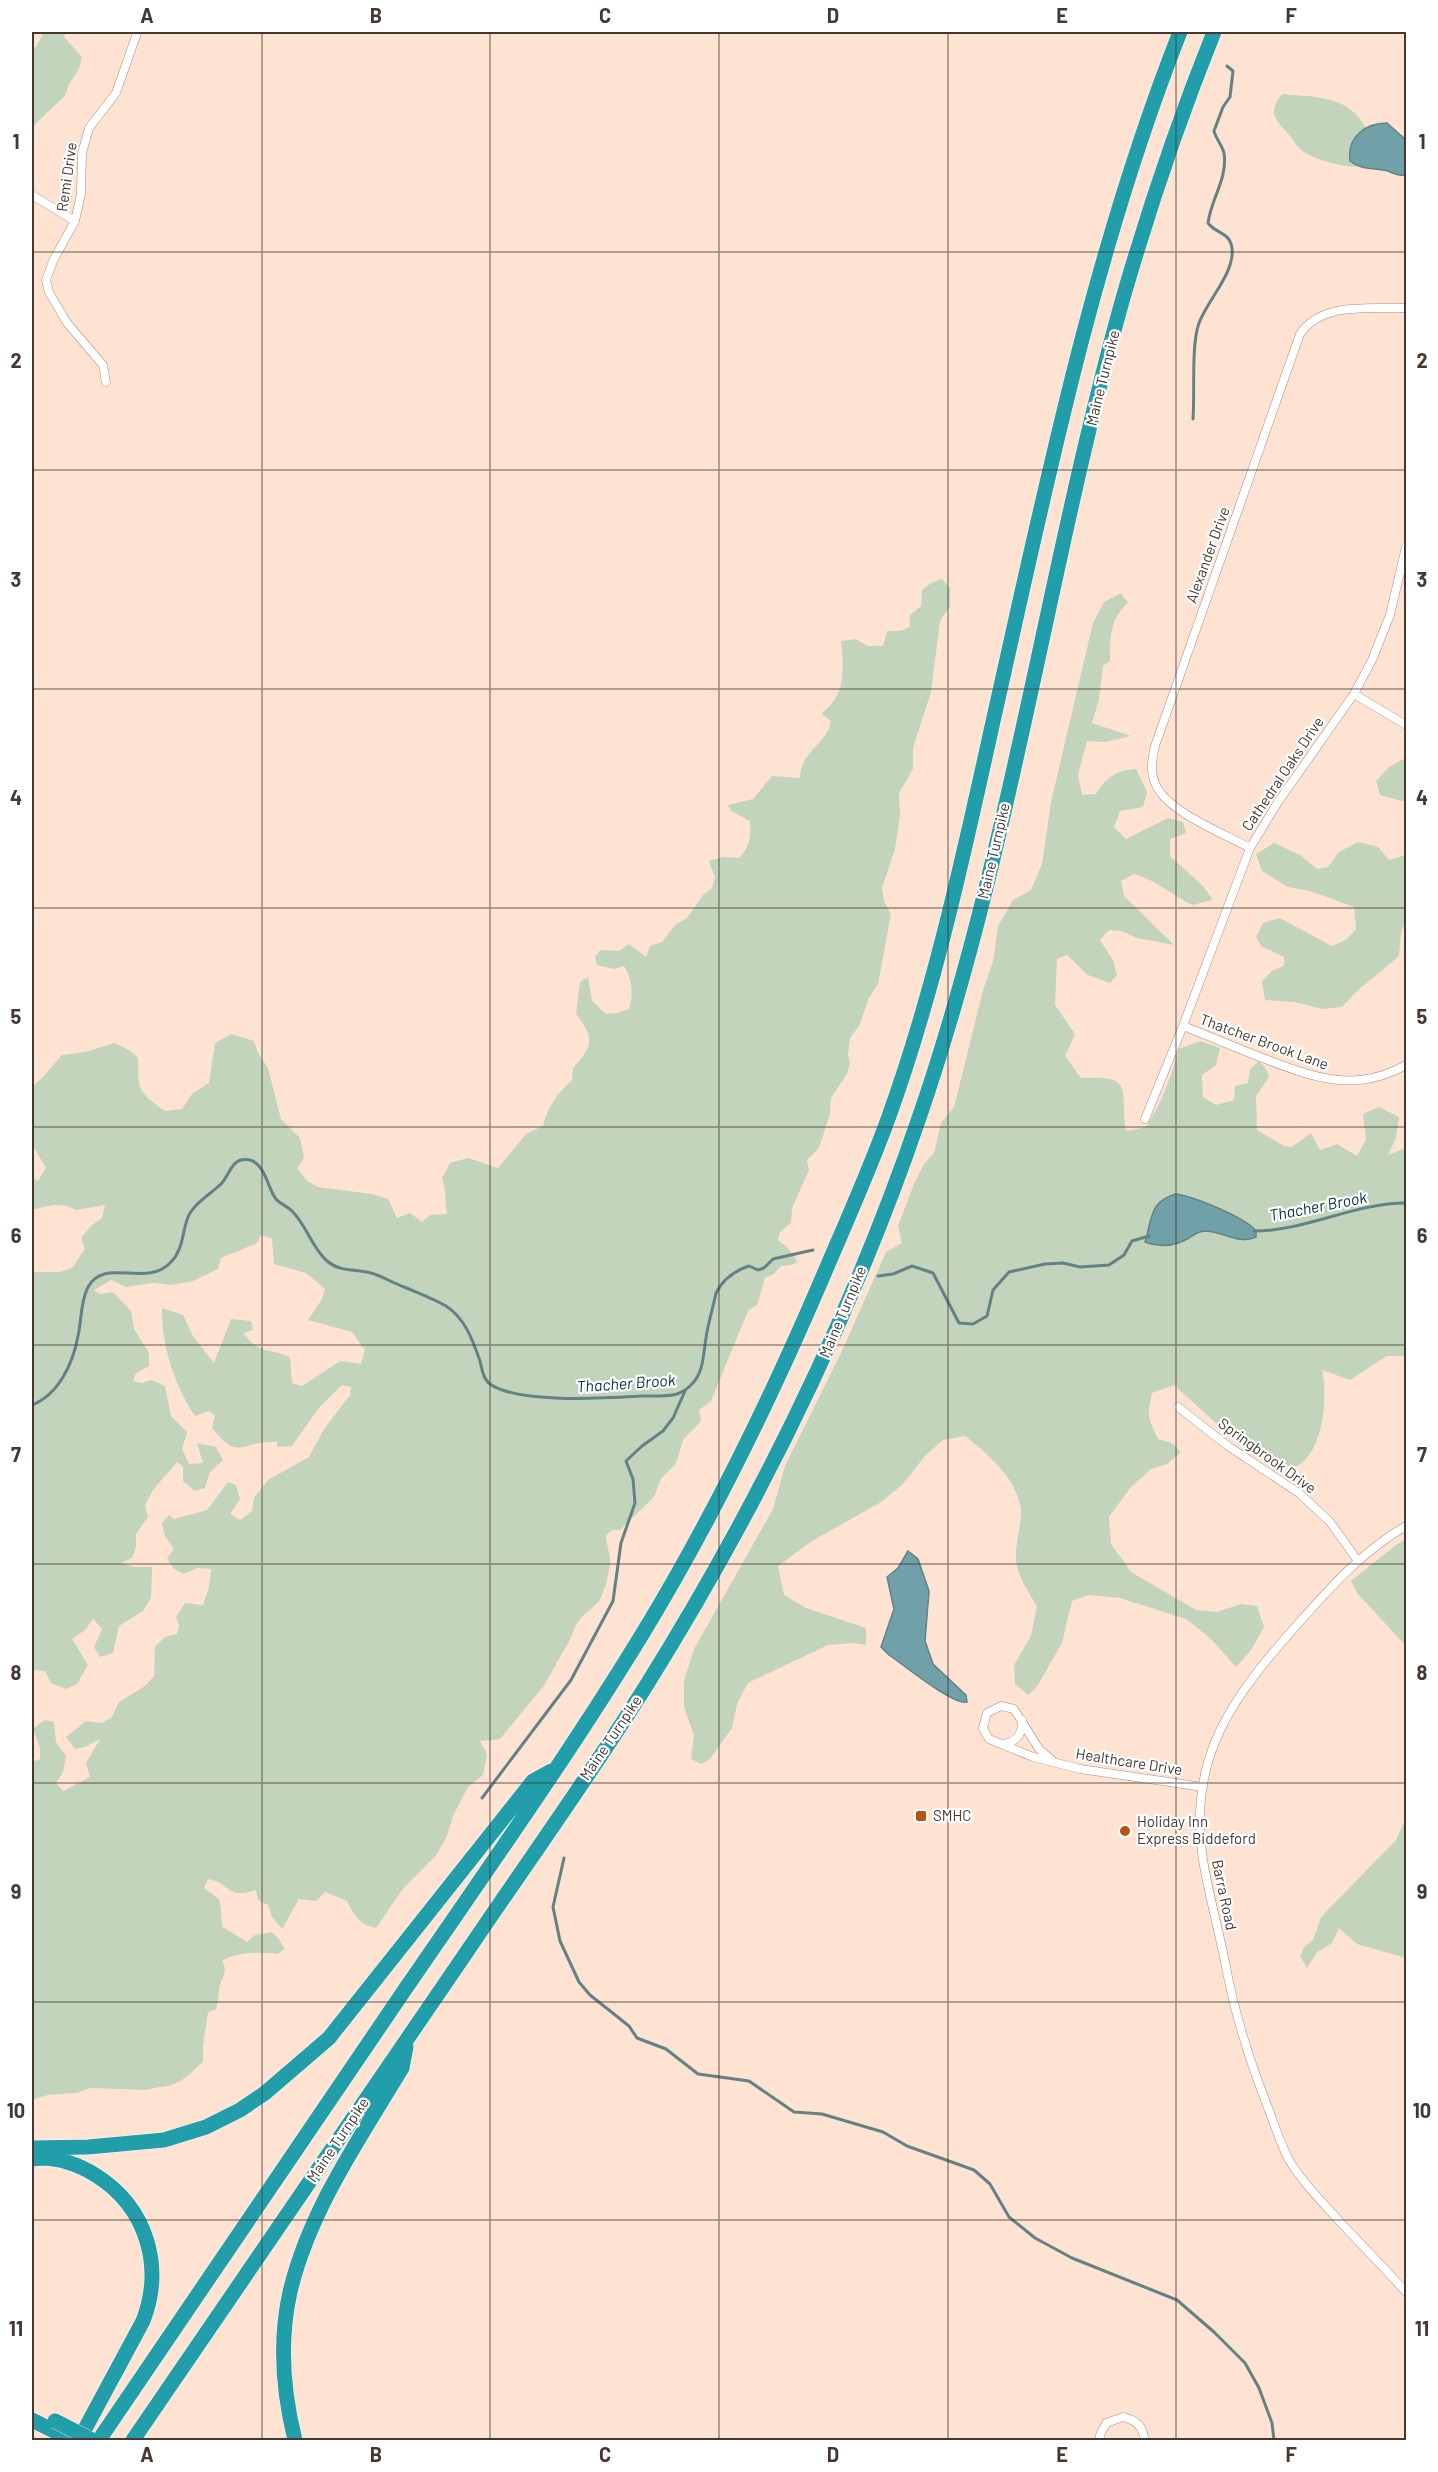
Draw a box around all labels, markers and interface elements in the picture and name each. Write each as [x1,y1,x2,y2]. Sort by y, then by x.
text: A [140,3,154,27]
text: B [370,3,382,27]
text: C [599,3,611,27]
text: D [827,3,839,27]
text: E [1056,3,1068,27]
text: F [1285,3,1297,27]
text: 1 [12,129,20,153]
text: 1 [1418,129,1426,153]
street label: Remi Drive [52,141,80,213]
street label: Maine Turnpike [1081,328,1123,427]
text: 2 [10,348,22,372]
text: 2 [1416,348,1428,372]
street label: Alexander Drive [1181,504,1233,605]
text: 3 [11,567,21,591]
text: 3 [1417,567,1427,591]
street label: Cathedral Oaks Drive [1237,713,1327,834]
text: 4 [10,785,22,809]
text: 4 [1416,785,1428,809]
street label: Maine Turnpike [973,801,1013,901]
text: 5 [11,1004,22,1028]
text: 5 [1417,1004,1428,1028]
street label: Thatcher Brook Lane [1198,1009,1331,1073]
water label: Thacher Brook [1267,1187,1369,1224]
text: 6 [11,1223,22,1247]
text: 6 [1417,1223,1428,1247]
street label: Maine Turnpike [815,1263,870,1360]
water label: Thacher Brook [576,1370,676,1395]
street label: Springbrook Drive [1215,1414,1320,1497]
text: 7 [11,1442,21,1466]
text: 7 [1417,1442,1427,1466]
text: 8 [11,1660,22,1684]
text: 8 [1417,1660,1428,1684]
street label: Maine Turnpike [575,1692,645,1783]
street label: Healthcare Drive [1075,1744,1184,1778]
place label: SMHC [933,1806,971,1824]
marker: SMHC [914,1809,928,1823]
place label: Holiday Inn Express Biddeford [1137,1812,1256,1847]
marker: Holiday Inn Express Biddeford [1118,1824,1132,1838]
street label: Barra Road [1209,1858,1241,1932]
text: 9 [11,1879,21,1903]
text: 9 [1417,1879,1427,1903]
street label: Maine Turnpike [302,2094,372,2185]
text: 10 [7,2098,25,2122]
text: 10 [1413,2098,1431,2122]
text: 11 [9,2316,23,2340]
text: 11 [1415,2316,1429,2340]
text: A [140,2442,154,2466]
text: B [370,2442,382,2466]
text: C [599,2442,611,2466]
text: D [827,2442,839,2466]
text: E [1056,2442,1068,2466]
text: F [1285,2442,1297,2466]

